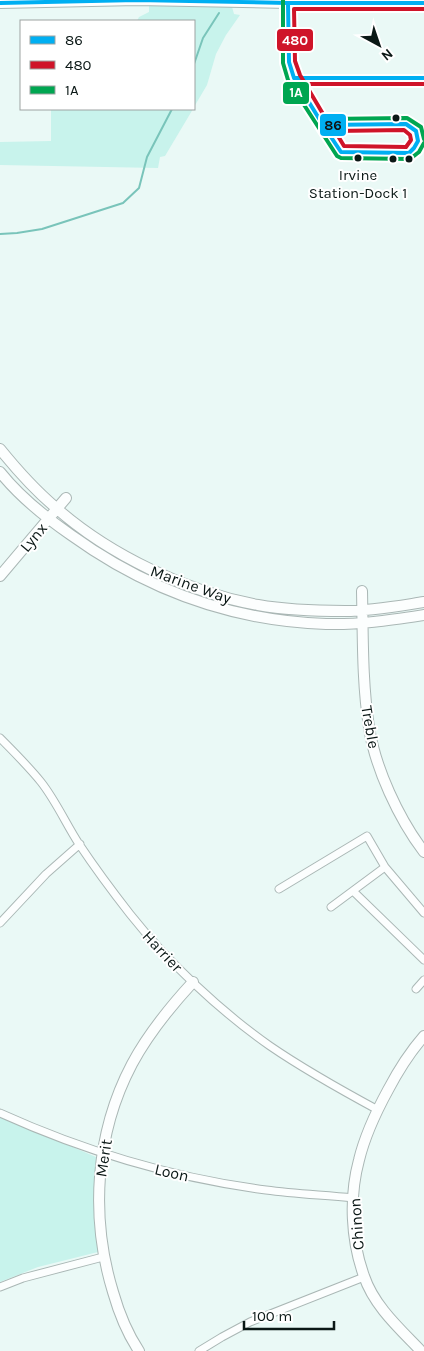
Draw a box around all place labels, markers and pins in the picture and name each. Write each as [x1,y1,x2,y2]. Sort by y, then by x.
unlabelled marker [391,113,401,123]
marker: Irvine Station-Dock 1 [353,153,363,163]
unlabelled marker [388,154,398,164]
unlabelled marker [404,154,414,164]
place label: Irvine Station-Dock 1 [309,166,407,202]

